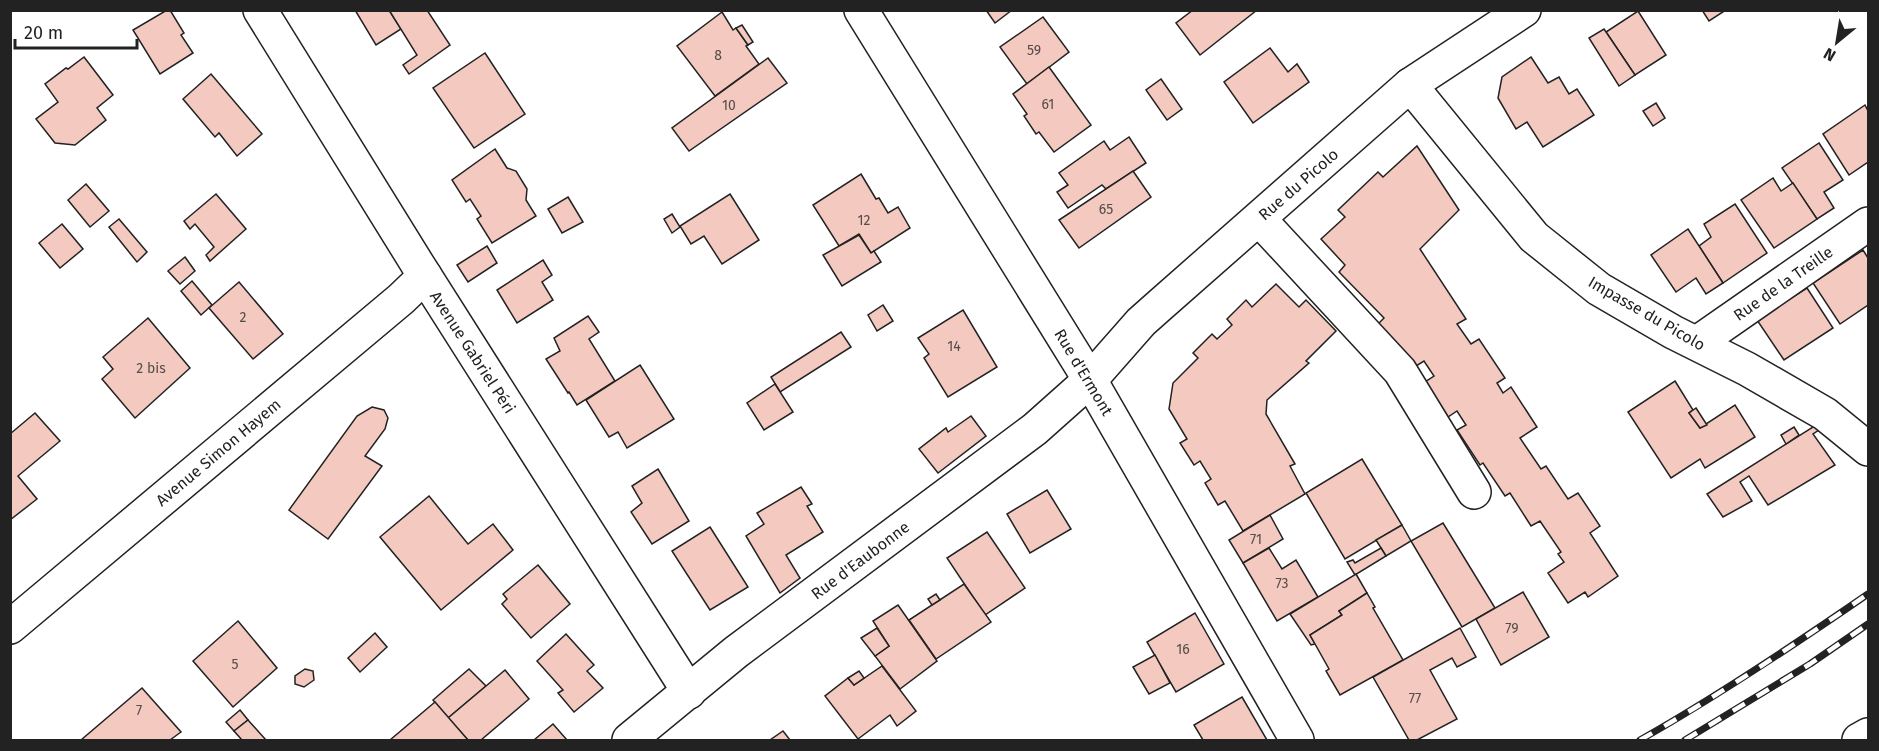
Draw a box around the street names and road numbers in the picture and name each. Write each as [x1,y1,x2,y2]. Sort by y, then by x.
street label: Rue du Picolo [1255,145,1342,224]
street label: Rue de la Treille [1730,242,1837,325]
street label: Impasse du Picolo [1585,272,1708,355]
street label: Avenue Gabriel Péri [426,287,519,417]
street label: Rue d'Ermont [1050,325,1117,419]
street label: Avenue Simon Hayem [152,395,285,510]
street label: Rue d'Eaubonne [808,517,913,603]

